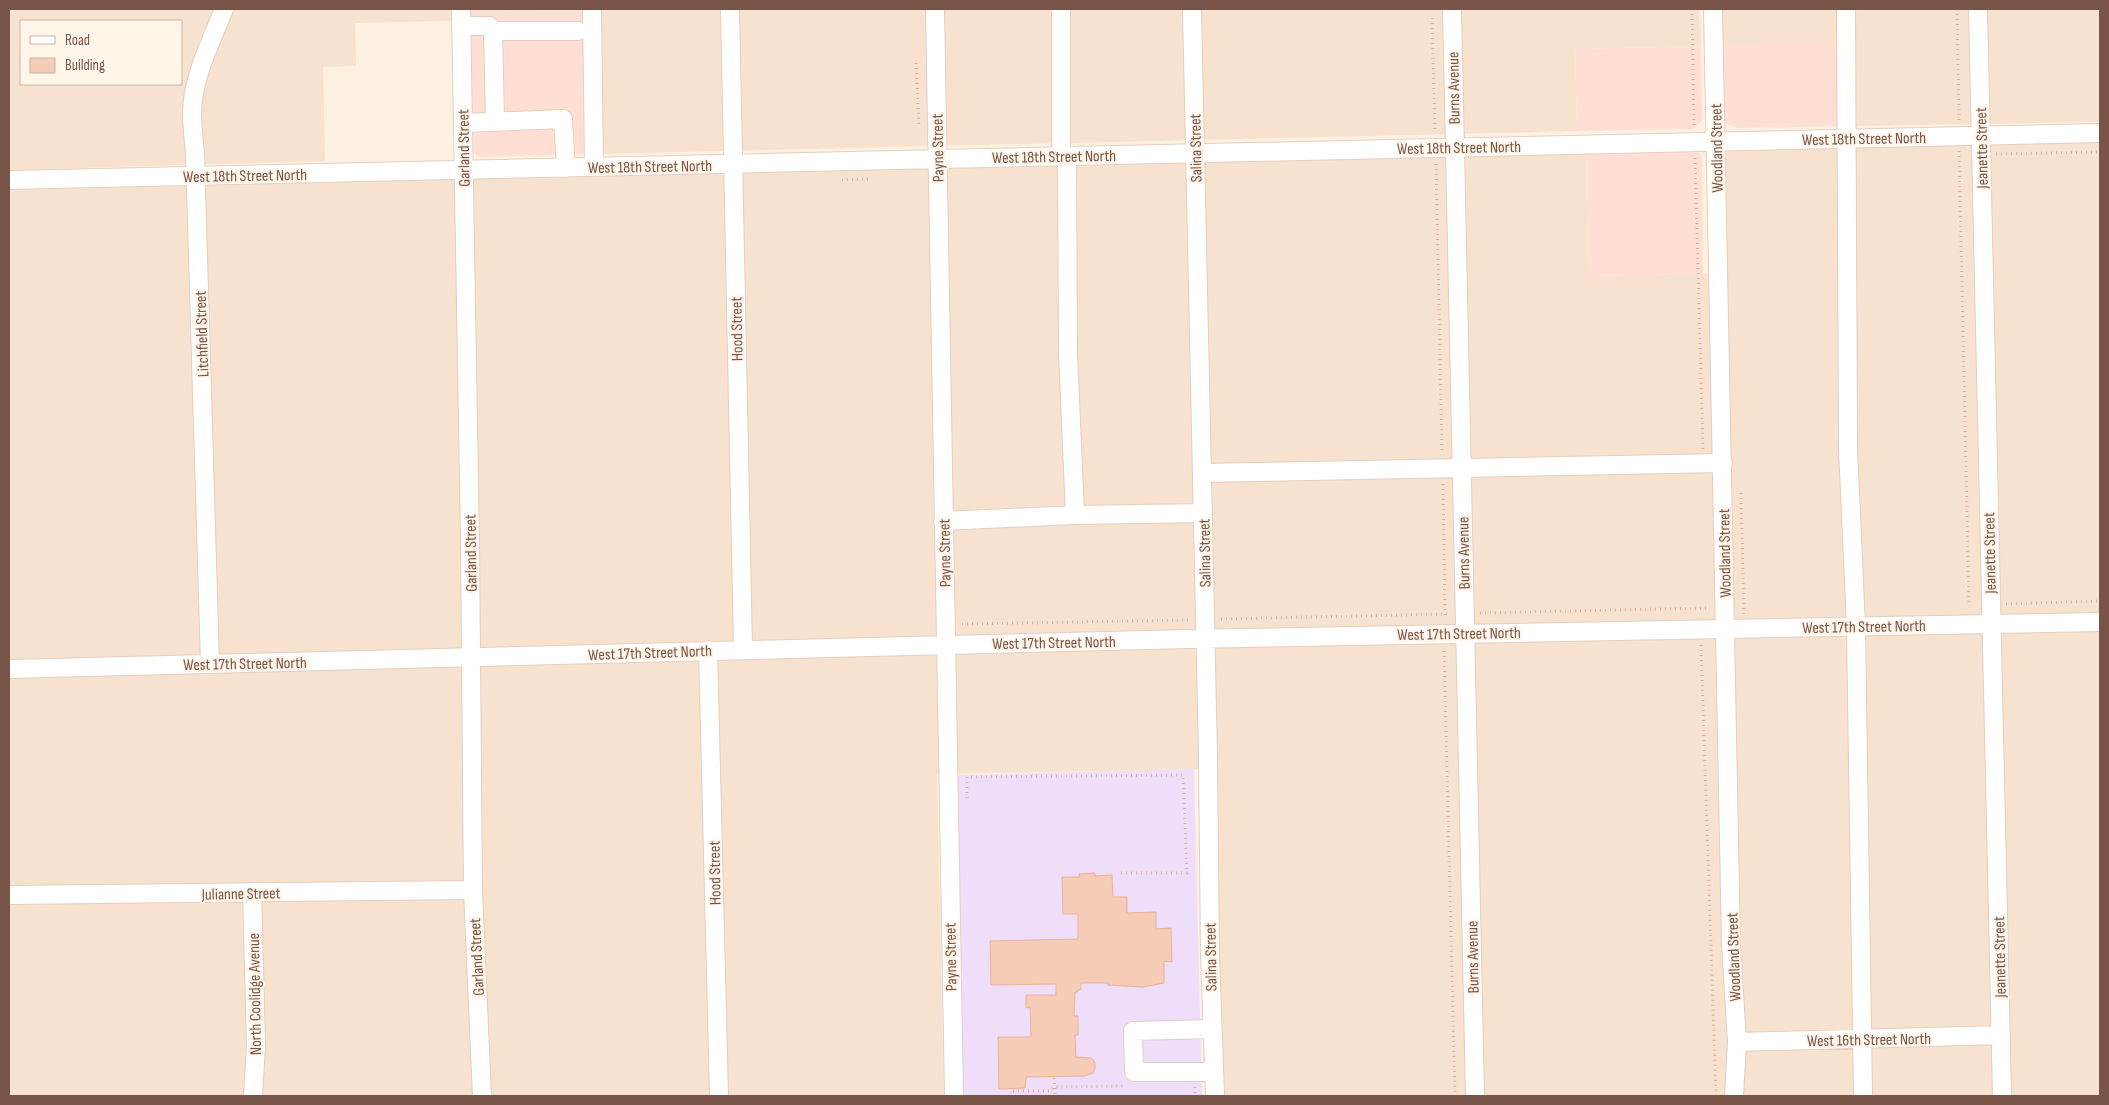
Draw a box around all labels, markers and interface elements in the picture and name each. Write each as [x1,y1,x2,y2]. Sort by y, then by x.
legend [20,20,182,85]
text: Road [65,31,90,50]
street label: Burns Avenue [1444,51,1465,124]
text: Building [65,56,105,75]
street label: Woodland Street [1707,103,1728,193]
street label: Jeanette Street [1972,107,1993,190]
street label: Garland Street [454,109,475,187]
street label: Salina Street [1186,113,1207,182]
street label: Payne Street [928,114,949,182]
street label: West 18th Street North [1802,129,1926,150]
street label: West 18th Street North [1397,138,1521,159]
street label: West 18th Street North [992,147,1116,168]
street label: West 18th Street North [588,157,712,178]
street label: West 18th Street North [183,166,307,187]
street label: Litchfield Street [191,290,213,377]
street label: Hood Street [727,297,748,361]
street label: Woodland Street [1715,508,1736,598]
street label: Jeanette Street [1980,512,2001,595]
street label: Garland Street [461,514,482,592]
street label: Burns Avenue [1454,516,1475,589]
street label: Salina Street [1195,518,1216,587]
street label: Payne Street [935,519,956,587]
street label: West 17th Street North [1802,617,1926,638]
street label: West 17th Street North [1397,624,1521,645]
street label: West 17th Street North [992,633,1116,654]
street label: West 17th Street North [588,642,712,665]
street label: West 17th Street North [183,654,307,675]
street label: Hood Street [705,841,726,905]
street label: Julianne Street [200,884,281,905]
street label: Woodland Street [1723,912,1746,1002]
street label: Jeanette Street [1990,916,2011,999]
street label: Garland Street [466,918,489,996]
street label: Burns Avenue [1463,920,1484,993]
street label: Salina Street [1201,922,1222,991]
street label: Payne Street [941,923,962,991]
street label: North Coolidge Avenue [245,933,266,1055]
street label: West 16th Street North [1807,1030,1931,1051]

